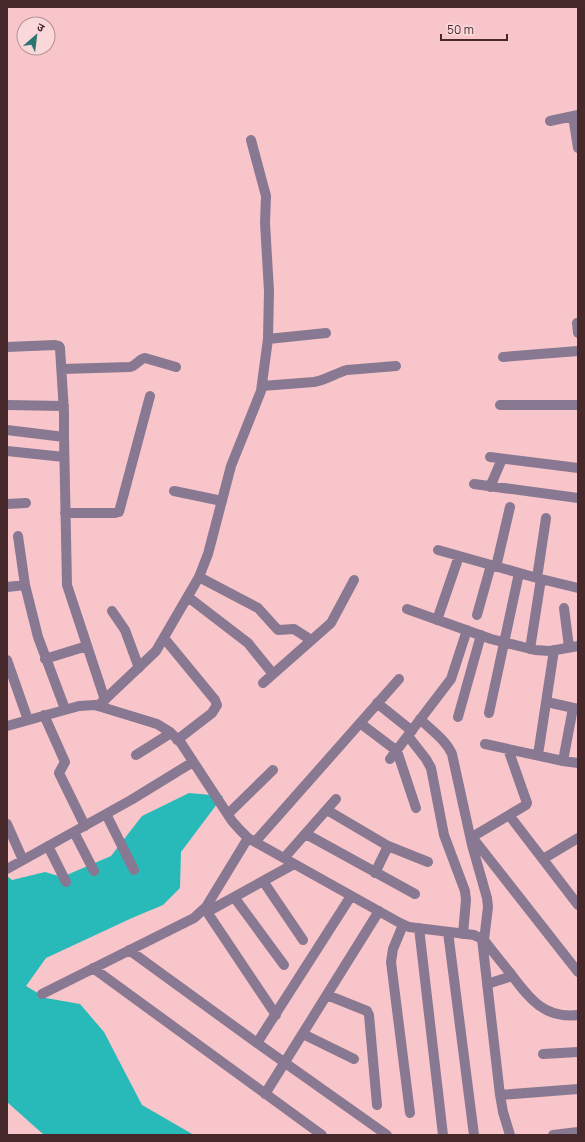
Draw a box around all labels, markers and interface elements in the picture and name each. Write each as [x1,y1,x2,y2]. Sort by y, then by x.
north arrow [16,16,56,56]
scale bar [441,16,507,42]
text: उ [35,19,48,35]
text: 50 m [447,21,474,38]

